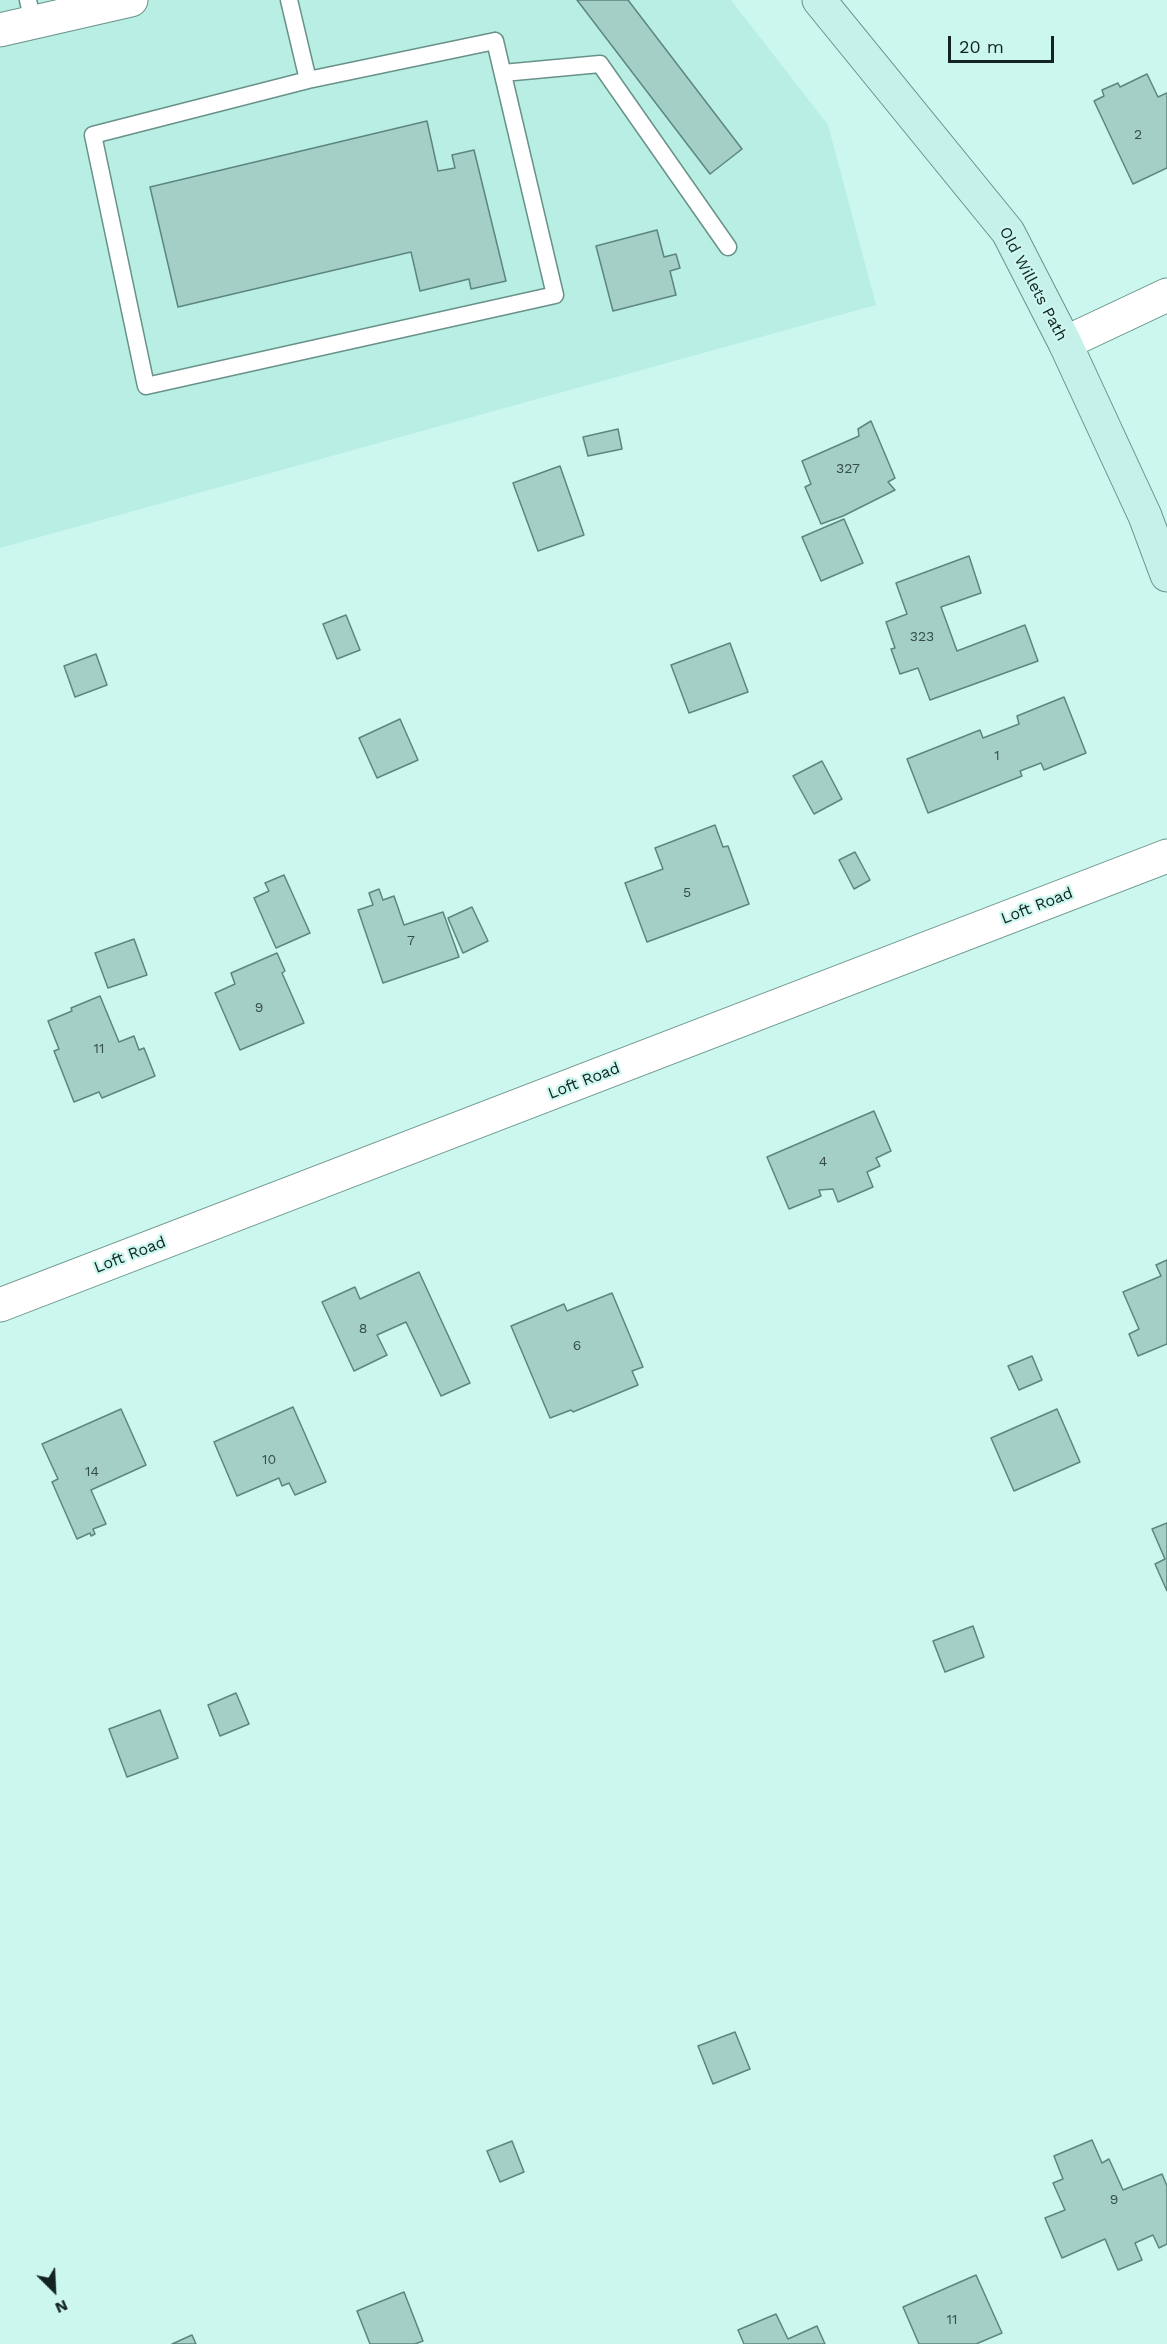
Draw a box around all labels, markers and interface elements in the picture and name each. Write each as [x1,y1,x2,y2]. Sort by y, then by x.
scale bar [951,24,1058,62]
text: 20 m [959,36,1004,57]
house number: 2 [1134,127,1142,143]
street label: Old Willets Path [995,224,1071,344]
house number: 327 [836,461,860,477]
house number: 323 [910,629,934,645]
house number: 1 [994,748,1000,764]
street label: Loft Road [998,884,1076,928]
house number: 5 [683,885,691,901]
house number: 7 [407,933,415,949]
house number: 9 [255,1000,263,1016]
house number: 11 [94,1041,104,1057]
street label: Loft Road [545,1059,623,1103]
house number: 4 [819,1154,827,1170]
street label: Loft Road [91,1233,169,1277]
house number: 8 [359,1321,367,1337]
house number: 6 [573,1338,581,1354]
house number: 10 [262,1452,276,1468]
house number: 14 [85,1464,99,1480]
house number: 9 [1110,2192,1118,2208]
north arrow [24,2260,84,2320]
text: N [52,2296,71,2318]
house number: 11 [947,2312,957,2328]

